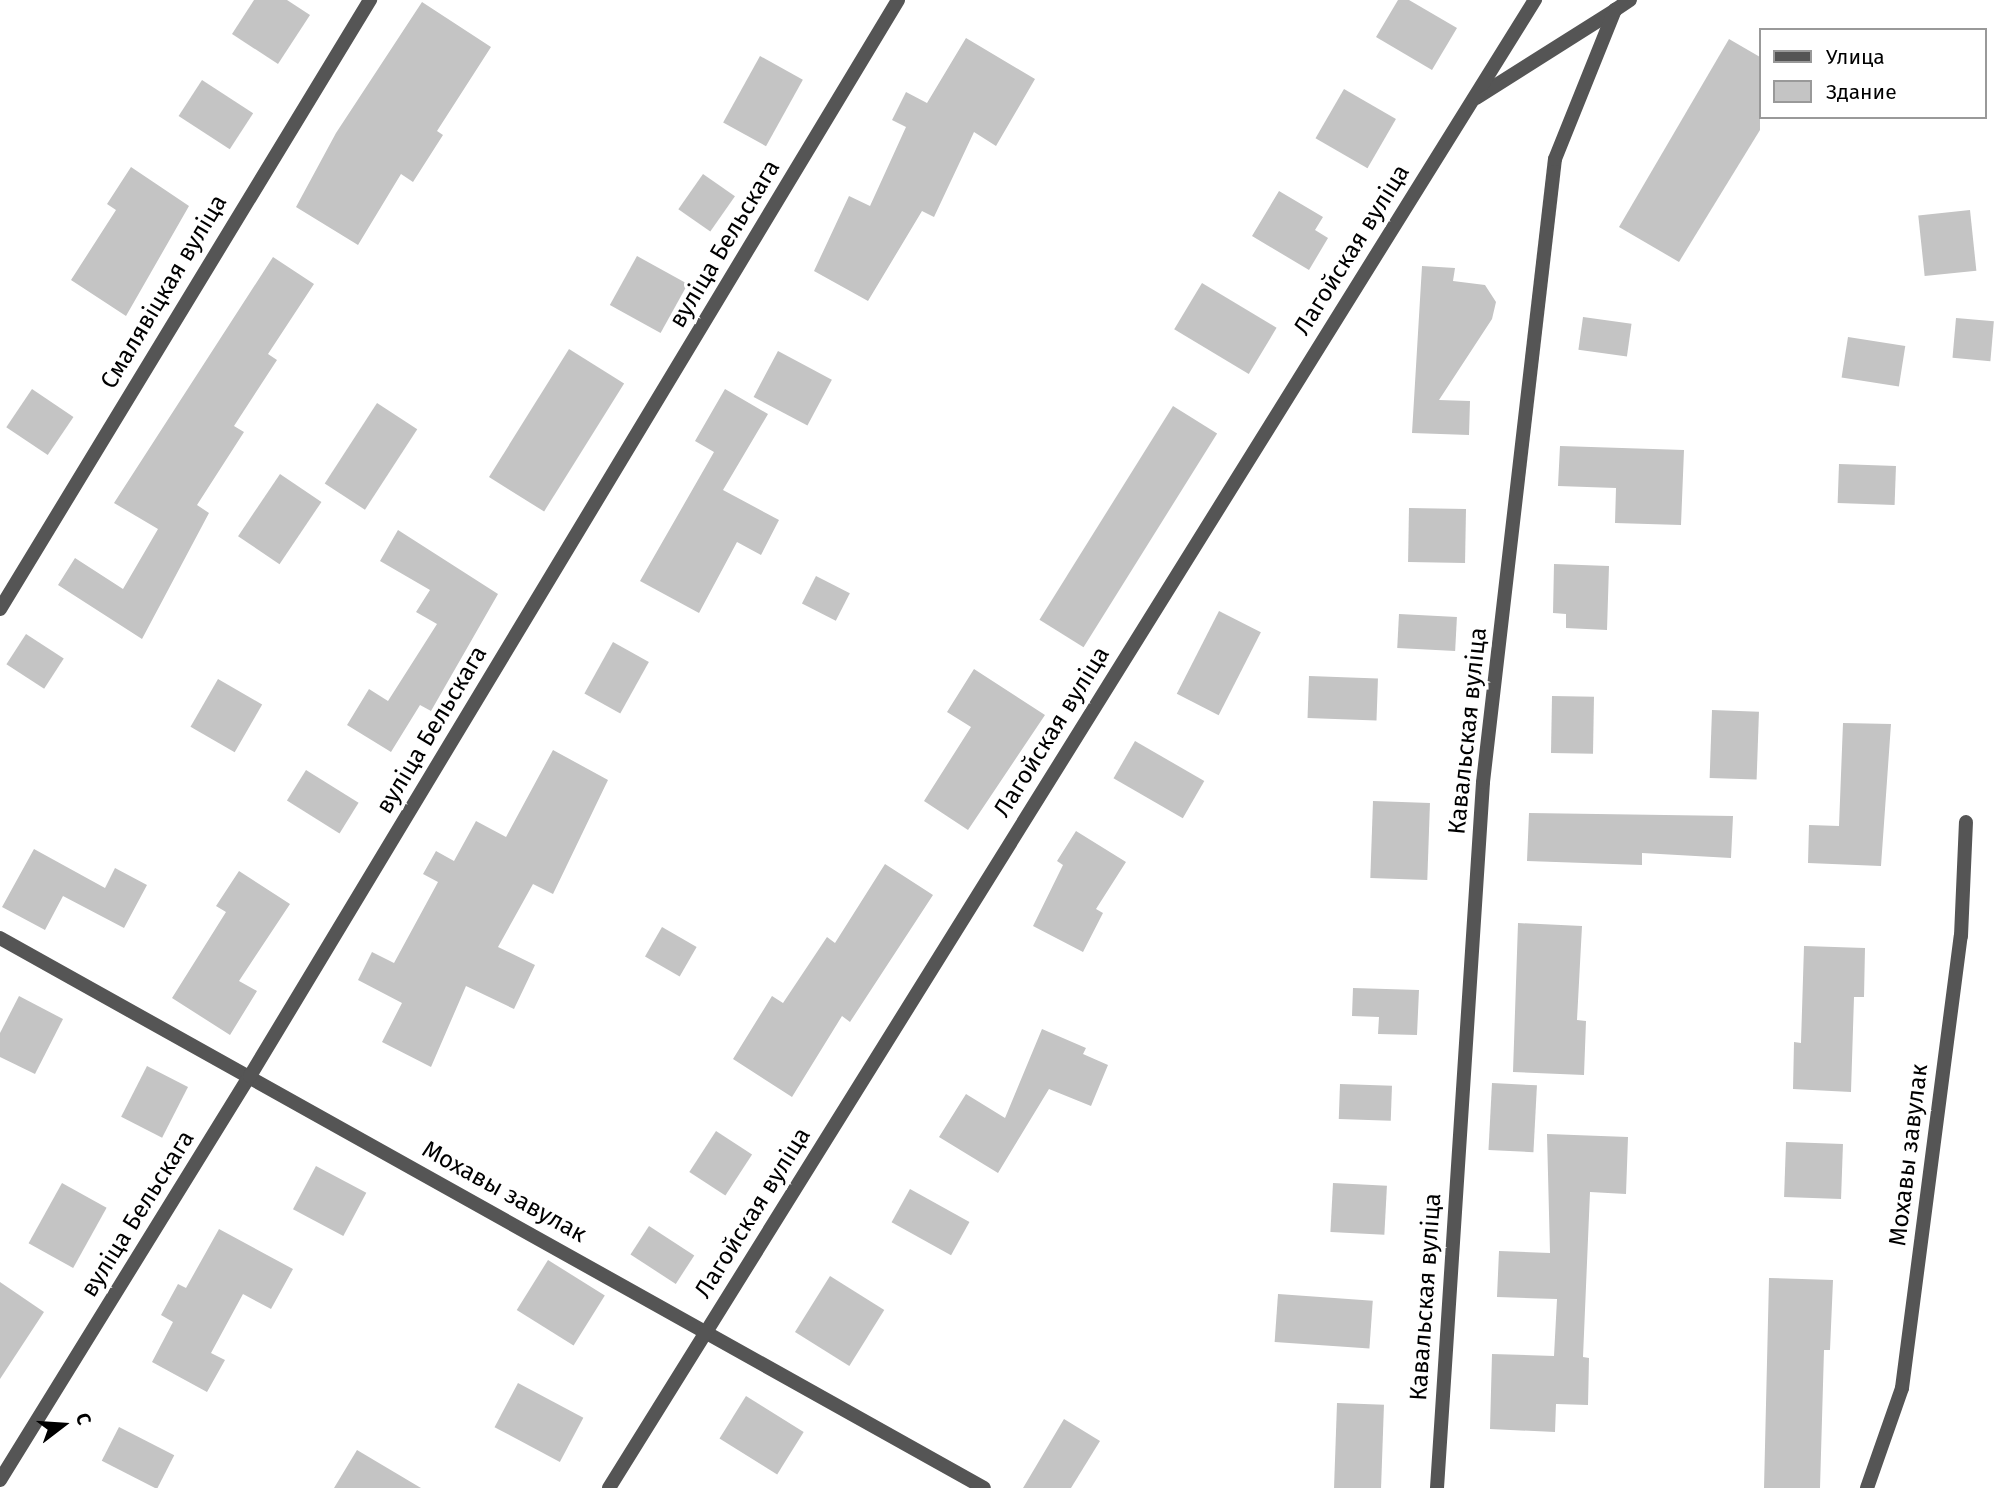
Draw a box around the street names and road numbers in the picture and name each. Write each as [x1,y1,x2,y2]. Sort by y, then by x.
street label: вуліца Бельскага [664,155,786,333]
street label: Лагойская вуліца [1288,159,1416,341]
street label: Смалявіцкая вуліца [95,190,233,394]
street label: Кавальская вуліца [1443,626,1493,836]
street label: вуліца Бельскага [371,641,493,819]
street label: Лагойская вуліца [988,641,1116,823]
street label: Мохавы завулак [1884,1062,1934,1248]
street label: Лагойская вуліца [689,1122,817,1304]
street label: вуліца Бельскага [75,1125,201,1303]
street label: Мохавы завулак [417,1135,591,1249]
street label: Кавальская вуліца [1404,1192,1448,1402]

